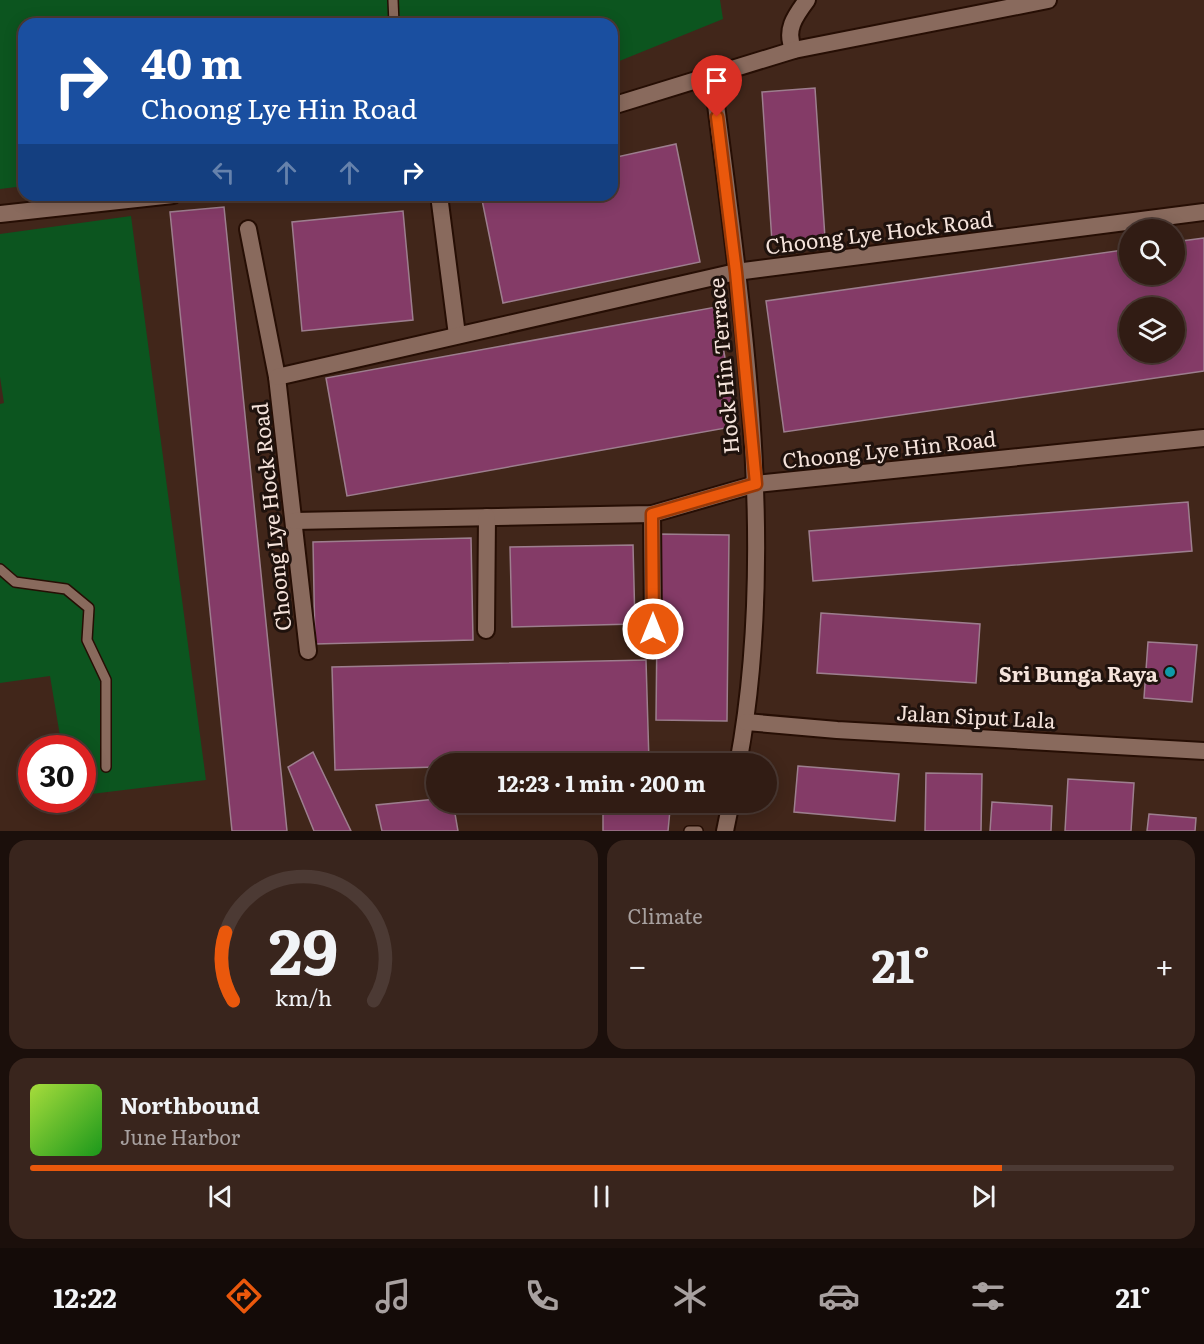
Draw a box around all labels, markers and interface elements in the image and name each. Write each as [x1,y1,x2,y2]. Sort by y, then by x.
text: 40 m [141,30,242,92]
icon: right [42,42,120,120]
pin [691,55,742,117]
icon: arrive [700,64,733,97]
text: Choong Lye Hin Road [141,87,417,127]
icon: left [207,156,240,189]
icon: ahead [270,156,303,189]
icon: ahead [333,156,366,189]
icon: right [396,156,429,189]
street label: Choong Lye Hock Road [763,202,995,260]
map controls [1119,219,1185,363]
button: search [1119,219,1185,285]
street label: Hock Hin Terrace [699,276,745,455]
button: layers [1119,297,1185,363]
street label: Choong Lye Hock Road [243,401,297,633]
street label: Choong Lye Hin Road [781,421,998,475]
position arrow [621,597,685,661]
place label: Sri Bunga Raya [999,657,1159,688]
marker: Sri Bunga Raya [1163,665,1177,679]
street label: Jalan Siput Lala [896,695,1057,735]
speed limit sign: 30 [18,735,96,813]
text: 12:23 · 1 min · 200 m [497,766,706,799]
text: Climate [628,900,703,930]
text: 29 [269,902,338,994]
text: 21° [871,930,930,997]
text: − [628,939,647,988]
text: + [1155,939,1174,988]
text: km/h [275,982,332,1014]
text: Northbound [120,1088,260,1121]
text: June Harbor [120,1121,240,1151]
icon: previous [204,1180,237,1213]
icon: pause [585,1180,618,1213]
icon: next [967,1180,1000,1213]
icon: directions [223,1275,265,1317]
icon: music [372,1275,414,1317]
icon: phone [521,1275,563,1317]
icon: climate [669,1275,711,1317]
icon: car [818,1275,860,1317]
icon: filters [967,1275,1009,1317]
text: 12:22 [53,1276,117,1316]
text: 21° [1115,1276,1151,1316]

